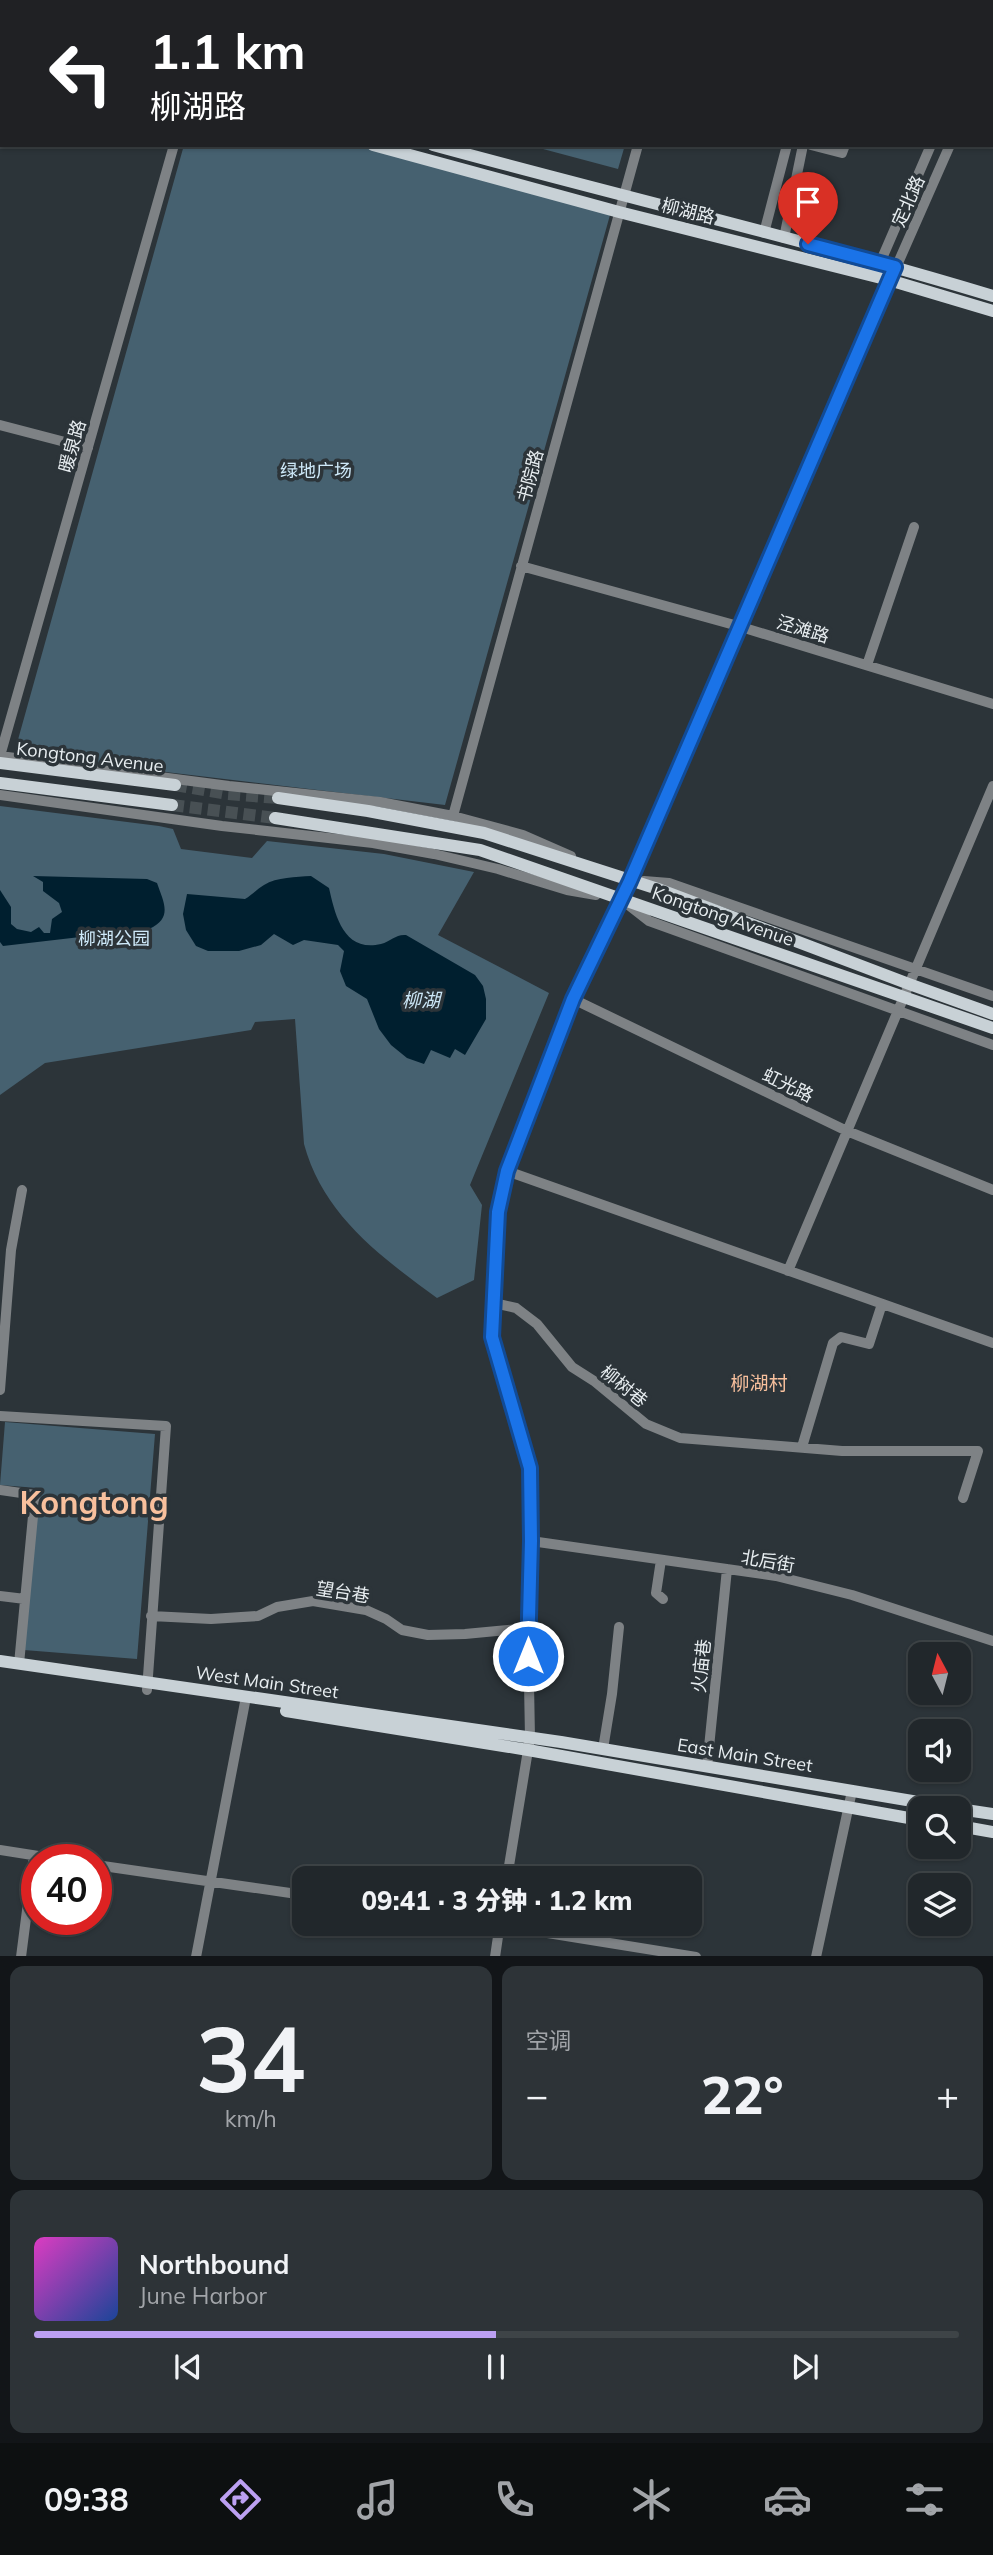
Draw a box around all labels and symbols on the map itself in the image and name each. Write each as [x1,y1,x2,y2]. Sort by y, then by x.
pin [778,172,838,244]
street label: 定北路 [887,172,929,230]
street label: 柳湖路 [659,193,717,229]
street label: 暖泉路 [54,417,90,475]
street label: 书院路 [512,447,548,505]
park label: 绿地广场 [280,459,352,482]
street label: 泾滩路 [774,610,832,648]
street label: Kongtong Avenue [15,737,165,777]
street label: Kongtong Avenue [649,881,797,951]
park label: 柳湖公园 [78,927,150,950]
water label: 柳湖 [402,988,443,1012]
street label: 虹光路 [759,1063,817,1107]
street label: 柳树巷 [596,1360,652,1412]
district label: 柳湖村 [730,1371,788,1395]
district label: Kongtong [19,1482,169,1522]
street label: 北后街 [739,1545,797,1577]
street label: 望台巷 [315,1576,371,1608]
position arrow [491,1619,565,1693]
street label: 火庙巷 [687,1638,715,1694]
north arrow [908,1642,971,1704]
street label: West Main Street [194,1661,340,1703]
street label: East Main Street [676,1733,814,1777]
speed limit sign: 40 [21,1844,112,1935]

